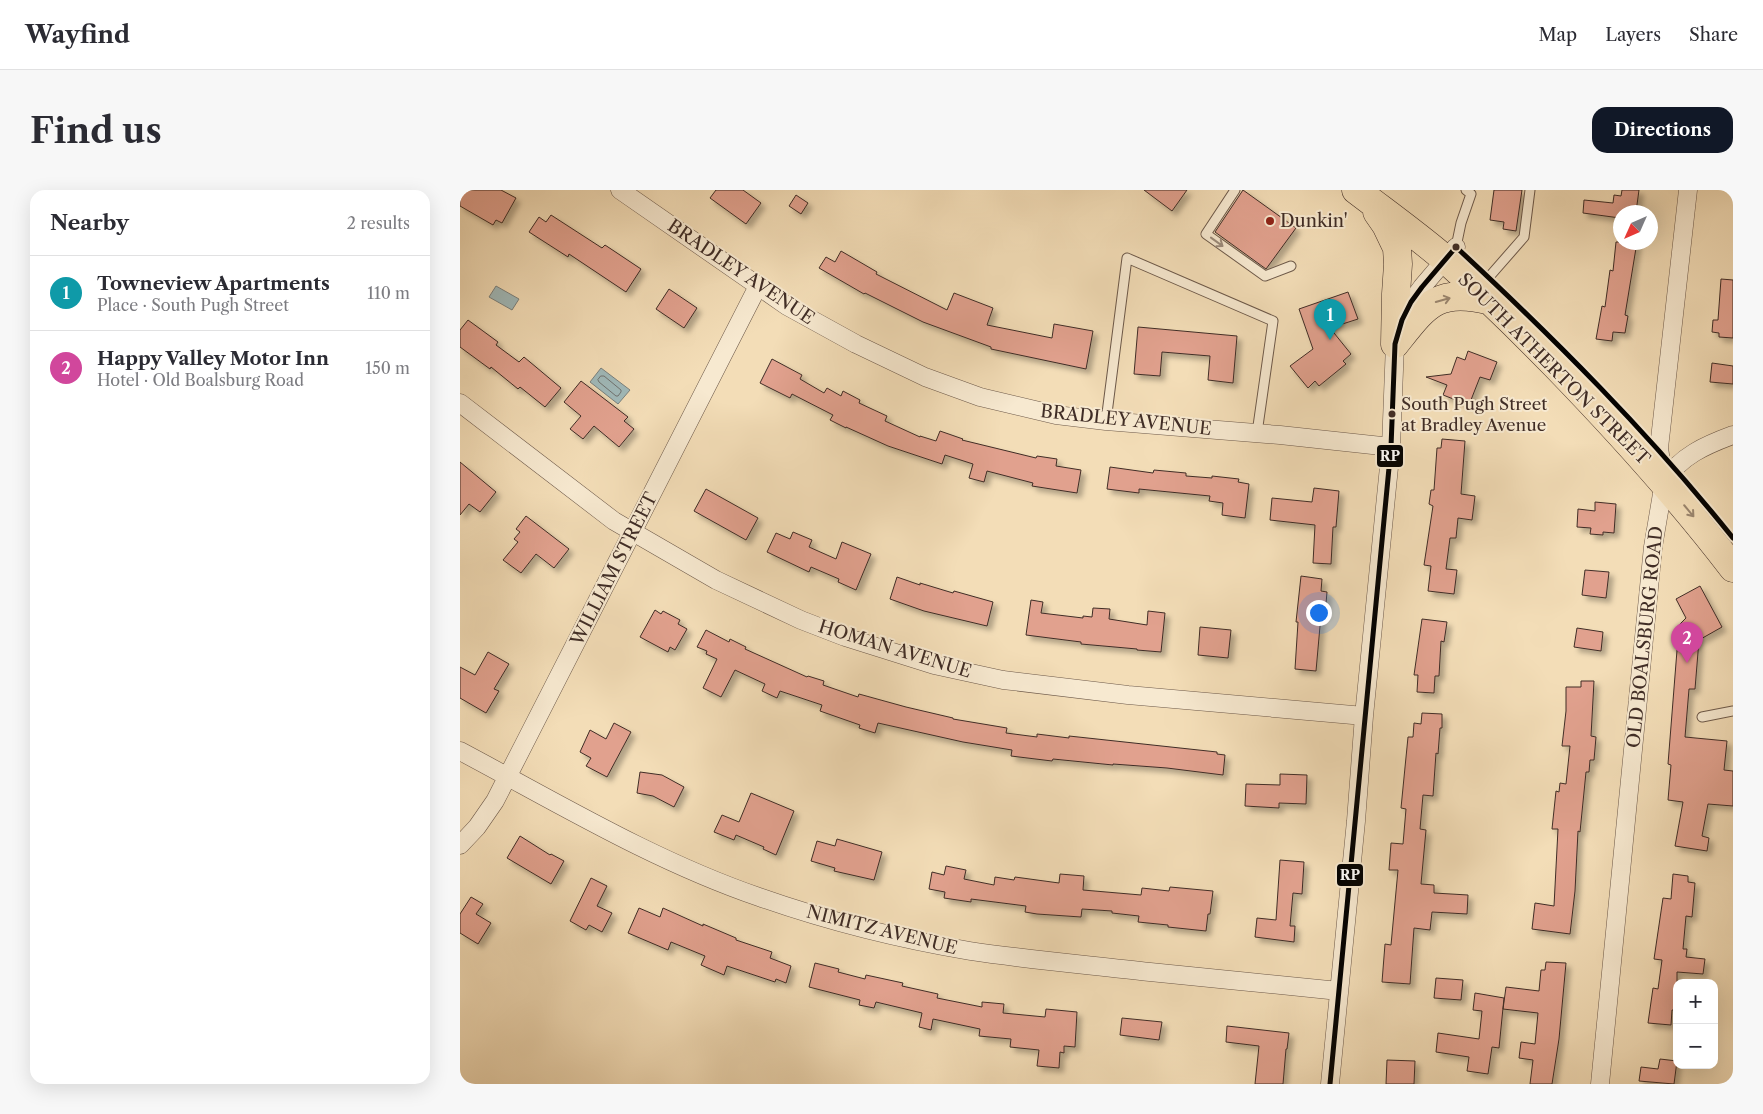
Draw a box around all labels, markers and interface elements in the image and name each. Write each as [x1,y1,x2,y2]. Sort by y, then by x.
text: Wayfind [25,20,130,49]
text: Map [1539,24,1577,46]
text: Layers [1605,24,1661,46]
text: Share [1689,24,1738,46]
button: Directions [1592,107,1733,153]
text: Find us [30,109,162,152]
north arrow [1613,205,1658,250]
text: Nearby [50,210,129,235]
place label: Dunkin' [1280,210,1348,232]
text: 2 results [347,213,410,233]
street label: BRADLEY AVENUE [663,215,819,329]
marker: Dunkin' [1264,215,1276,227]
one-way arrow [1210,237,1224,247]
unlabelled marker [1451,242,1461,252]
street label: SOUTH ATHERTON STREET [1454,269,1655,470]
text: Towneview Apartments [97,272,330,295]
text: 1 [62,283,70,303]
text: 110 m [367,283,410,303]
text: Place · South Pugh Street [97,295,289,315]
one-way arrow [1434,295,1450,305]
pin: 1 [1314,299,1346,340]
text: Happy Valley Motor Inn [97,347,329,370]
text: 2 [61,358,71,378]
text: 150 m [365,358,410,378]
text: Hotel · Old Boalsburg Road [97,370,304,390]
place label: South Pugh Street at Bradley Avenue [1401,394,1547,435]
street label: BRADLEY AVENUE [1039,400,1213,440]
marker: South Pugh Street at Bradley Avenue [1387,409,1397,419]
line badge: RP [1376,444,1404,468]
text: RP [1380,447,1401,465]
street label: WILLIAM STREET [565,488,662,650]
one-way arrow [1683,504,1694,517]
street label: OLD BOALSBURG ROAD [1622,525,1668,749]
your location [1306,600,1332,626]
street label: HOMAN AVENUE [816,615,974,683]
pin: 2 [1671,622,1703,663]
line badge: RP [1336,863,1364,887]
text: RP [1340,866,1361,884]
street label: NIMITZ AVENUE [804,901,960,959]
map controls [1673,979,1718,1069]
button: + [1673,979,1718,1024]
button: − [1673,1024,1718,1069]

